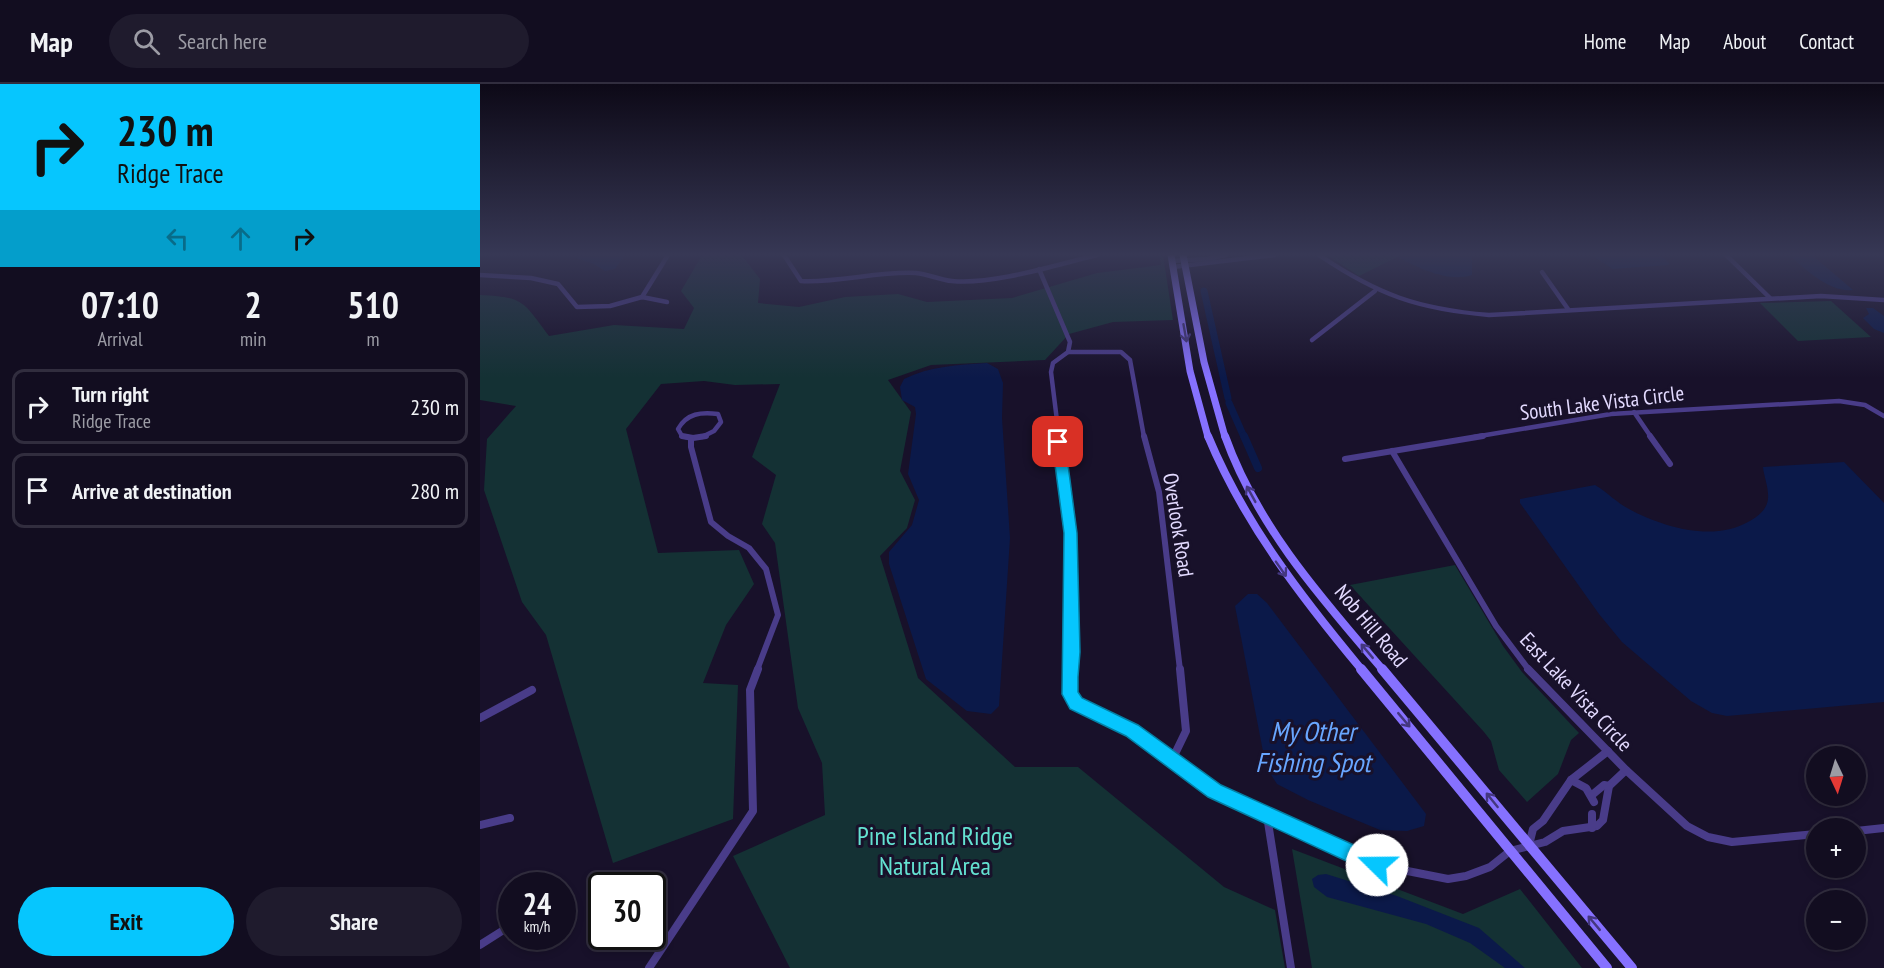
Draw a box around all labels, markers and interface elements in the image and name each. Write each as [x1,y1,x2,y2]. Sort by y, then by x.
search box [109,14,529,68]
text: Map [30,23,73,60]
icon: search [130,25,163,58]
text: Search here [178,27,267,55]
text: Home [1584,28,1626,55]
text: Map [1659,28,1690,55]
text: About [1723,28,1766,55]
text: Contact [1799,28,1854,55]
text: 230 m [117,103,214,158]
icon: right [18,108,96,186]
text: Ridge Trace [117,156,224,190]
icon: left [161,222,194,255]
icon: ahead [224,222,257,255]
icon: right [287,222,320,255]
text: 07:10 [81,281,159,328]
text: 2 [244,281,262,328]
text: 510 [347,281,399,328]
one-way arrow [1180,323,1191,342]
text: Arrival [97,326,143,352]
text: min [240,326,266,352]
text: m [367,326,380,352]
street label: South Lake Vista Circle [1518,379,1685,426]
text: Turn right [72,380,149,408]
icon: right [21,390,54,423]
text: 230 m [410,393,459,421]
text: Ridge Trace [72,408,151,434]
pin [1032,416,1083,467]
icon: arrive [1041,425,1074,458]
street label: Overlook Road [1157,471,1200,579]
icon: arrive [21,474,54,507]
text: Arrive at destination [72,477,232,505]
text: 280 m [410,477,459,505]
one-way arrow [1245,486,1257,503]
one-way arrow [1275,560,1287,577]
street label: Nob Hill Road [1329,579,1414,673]
street label: East Lake Vista Circle [1514,626,1638,757]
one-way arrow [1360,643,1373,659]
one-way arrow [1397,712,1411,727]
water label: My Other Fishing Spot [1255,714,1374,779]
north arrow [1806,746,1866,806]
map controls [1806,746,1866,950]
one-way arrow [1486,792,1499,808]
button: + [1806,818,1866,878]
park label: Pine Island Ridge Natural Area [857,819,1013,882]
position arrow [1345,833,1409,897]
speed limit sign: 30 [588,872,666,950]
text: 24 [523,884,551,923]
button: Exit [18,887,234,956]
button: Share [246,887,462,956]
button: − [1806,890,1866,950]
one-way arrow [1588,915,1601,931]
text: km/h [524,917,550,936]

